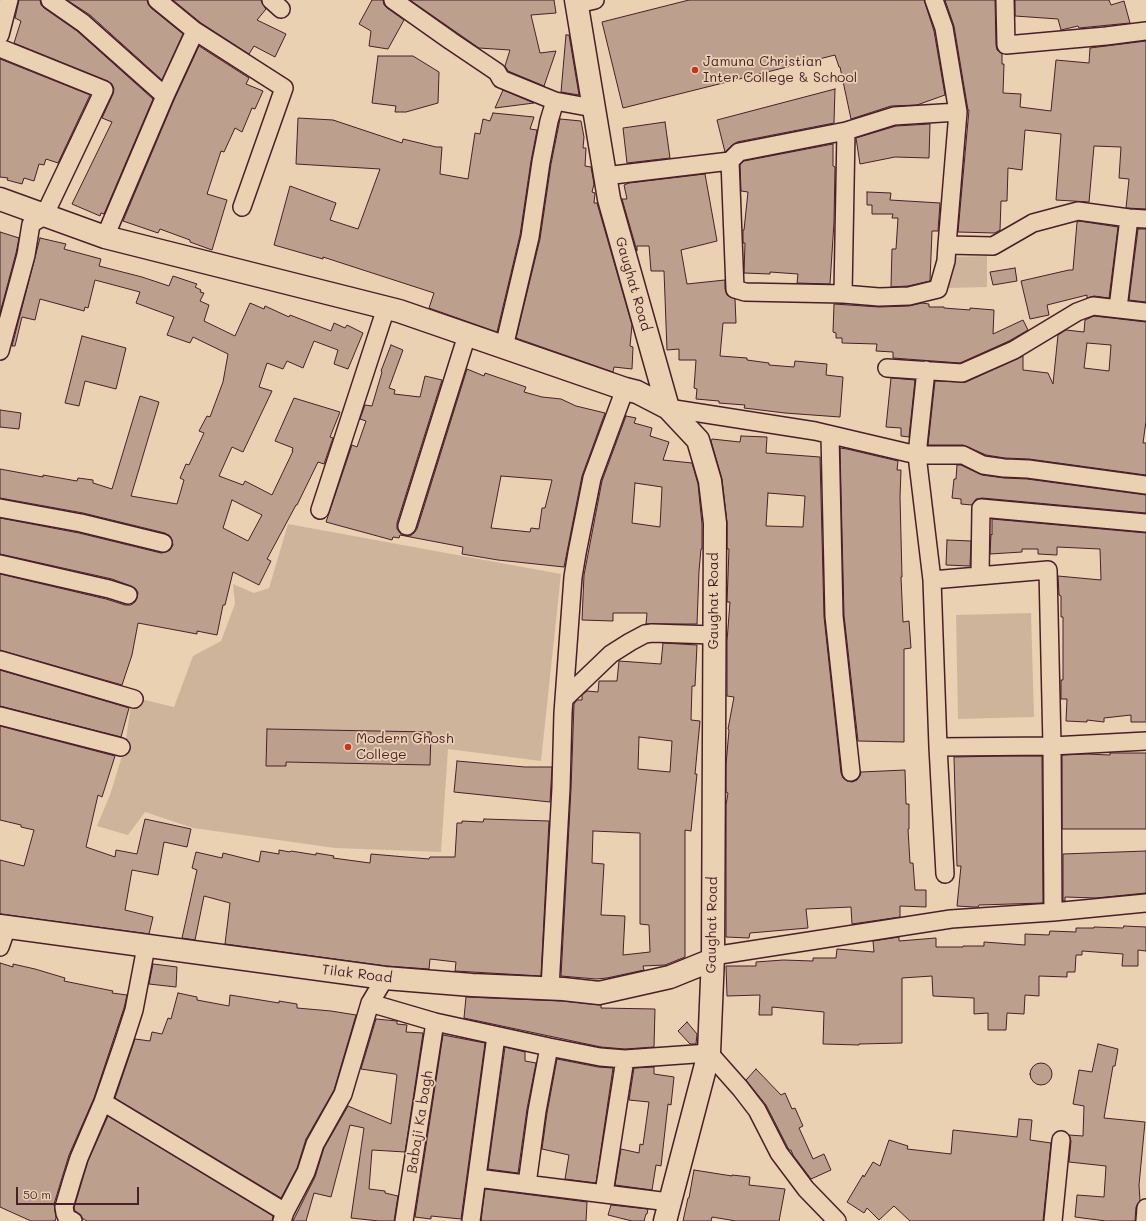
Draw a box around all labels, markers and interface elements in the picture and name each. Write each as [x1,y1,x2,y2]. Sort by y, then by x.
place label: Jamuna Christian Inter College & School [703,54,857,86]
marker: Jamuna Christian Inter College & School [690,65,700,75]
street label: Gaughat Road [612,235,654,333]
street label: Gaughat Road [706,552,722,650]
place label: Modern Ghosh College [356,731,454,764]
marker: Modern Ghosh College [343,742,353,752]
street label: Gaughat Road [703,876,721,974]
street label: Tilak Road [321,961,393,987]
street label: Babaji Ka bagh [404,1069,436,1175]
scale bar [18,1179,141,1205]
text: 50 m [23,1186,51,1202]

